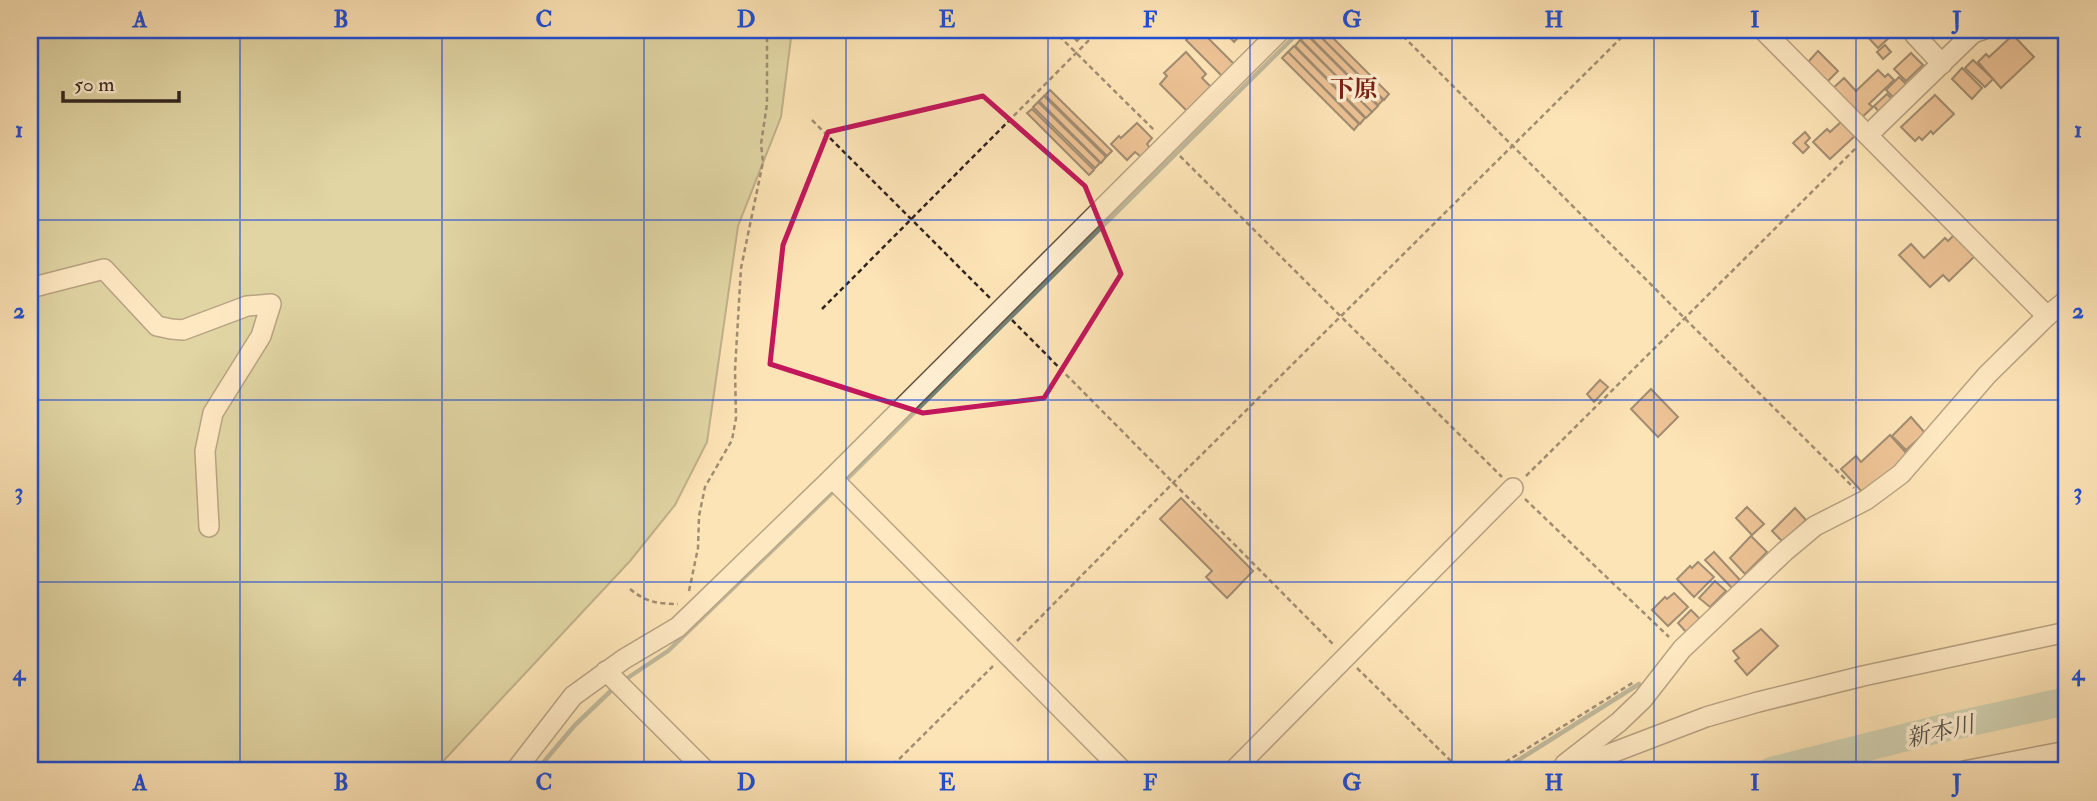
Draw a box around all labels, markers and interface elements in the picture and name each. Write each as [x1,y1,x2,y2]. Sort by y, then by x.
text: A [132,5,148,34]
text: B [333,5,349,34]
text: C [536,5,552,34]
text: D [737,5,755,34]
text: E [939,5,956,34]
text: F [1143,5,1158,34]
text: G [1342,5,1362,34]
text: H [1545,5,1564,34]
text: I [1750,5,1760,34]
text: J [1951,5,1962,35]
scale bar [63,60,178,104]
text: 50 m [74,71,115,98]
district label: 下原 [1330,74,1378,105]
text: 1 [15,115,23,144]
text: 1 [2074,115,2082,144]
text: 2 [13,296,25,325]
text: 2 [2072,296,2084,325]
text: 3 [15,477,23,506]
text: 3 [2074,477,2082,506]
text: 4 [12,658,27,687]
text: 4 [2071,658,2086,687]
water label: 新本川 [1903,709,1980,753]
text: A [132,768,148,797]
text: B [333,768,349,797]
text: C [536,768,552,797]
text: D [737,768,755,797]
text: E [939,768,956,797]
text: F [1143,768,1158,797]
text: G [1342,768,1362,797]
text: H [1545,768,1564,797]
text: I [1750,768,1760,797]
text: J [1951,768,1962,798]

